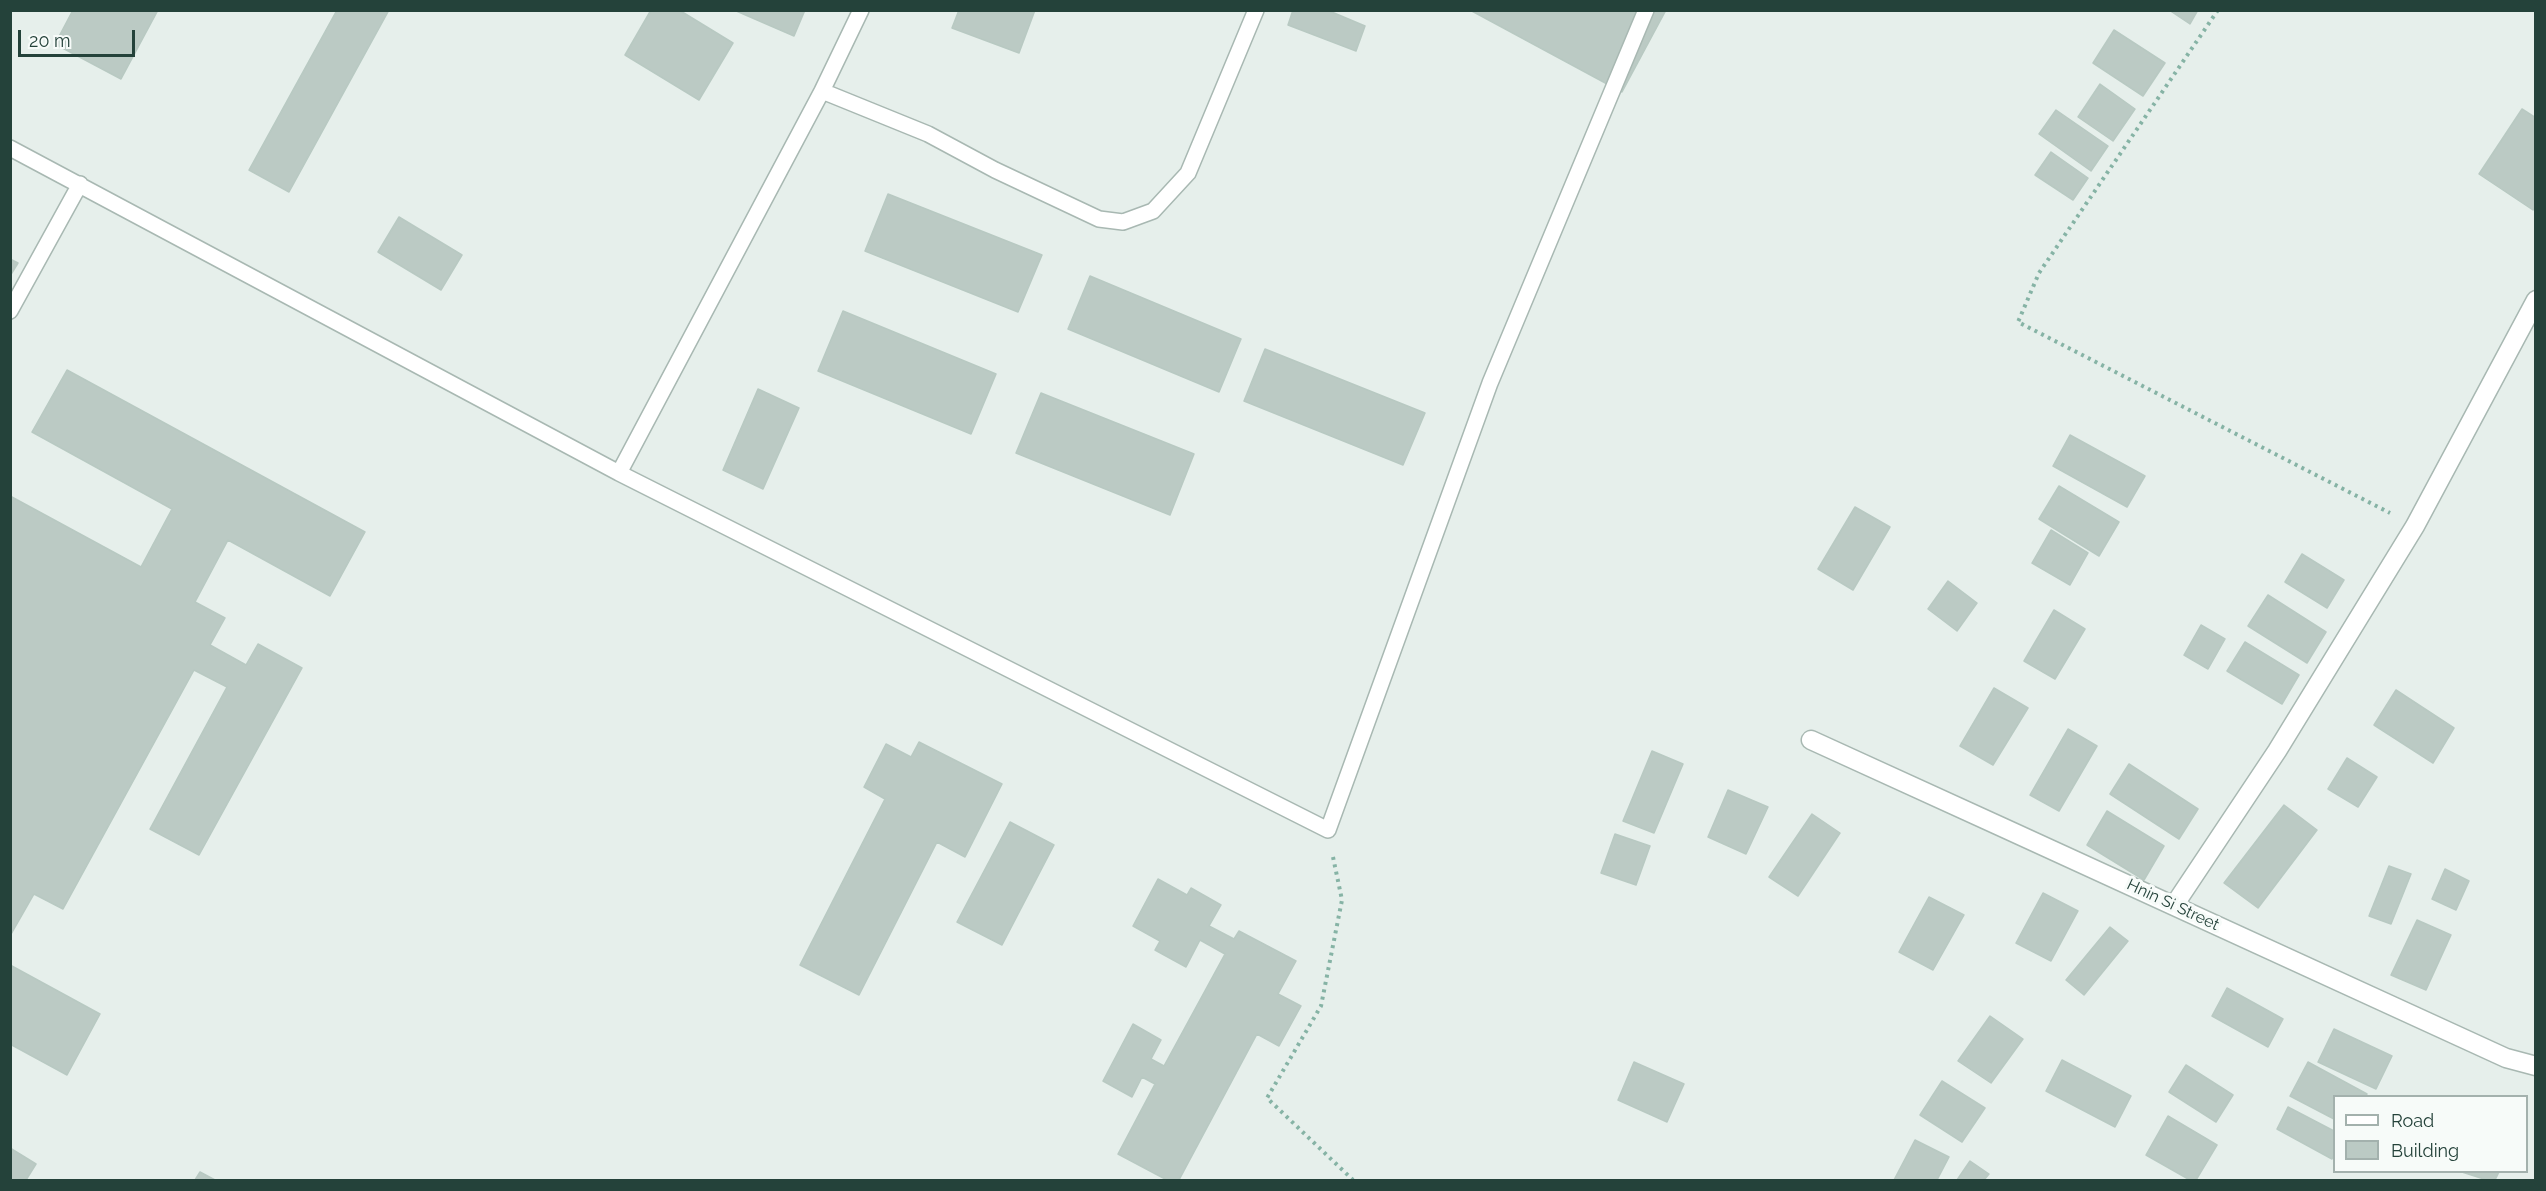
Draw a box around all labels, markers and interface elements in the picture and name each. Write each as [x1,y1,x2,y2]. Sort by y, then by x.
scale bar [21,18,138,56]
text: 20 m [29,30,71,51]
street label: Hnin Si Street [2124,875,2222,935]
legend [2333,1095,2528,1173]
text: Road [2391,1110,2434,1131]
text: Building [2391,1140,2459,1161]

